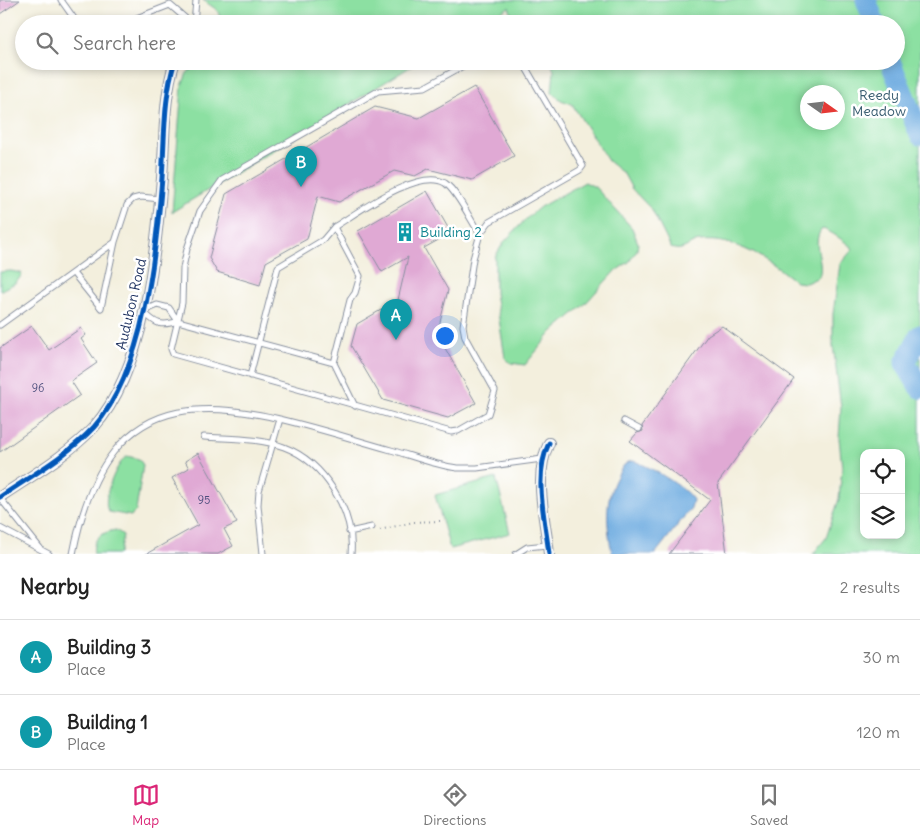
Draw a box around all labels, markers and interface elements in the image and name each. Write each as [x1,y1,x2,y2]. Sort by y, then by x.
search box [15,15,905,70]
icon: search [33,29,61,57]
text: Search here [73,31,176,55]
north arrow [800,85,845,130]
park label: Reedy Meadow [852,86,906,120]
pin: B [285,146,317,187]
building icon: Building 2 [394,221,416,243]
place label: Building 2 [420,223,482,241]
street label: Audubon Road [112,256,150,352]
pin: A [380,299,412,340]
your location [432,323,458,349]
house number: 96 [32,381,44,395]
map controls [860,449,905,539]
button: locate [860,449,905,494]
house number: 95 [198,493,210,507]
button: layers [860,494,905,539]
text: Nearby [20,573,90,600]
text: 2 results [840,577,900,597]
text: Building 3 [67,635,151,659]
text: A [31,647,41,667]
text: 30 m [863,647,900,667]
text: Place [67,659,106,679]
text: Building 1 [67,710,148,734]
text: B [31,722,41,742]
text: 120 m [857,722,900,742]
text: Place [67,734,106,754]
tab: Map [132,781,160,829]
tab: Directions [423,781,486,829]
tab: Saved [750,781,788,829]

